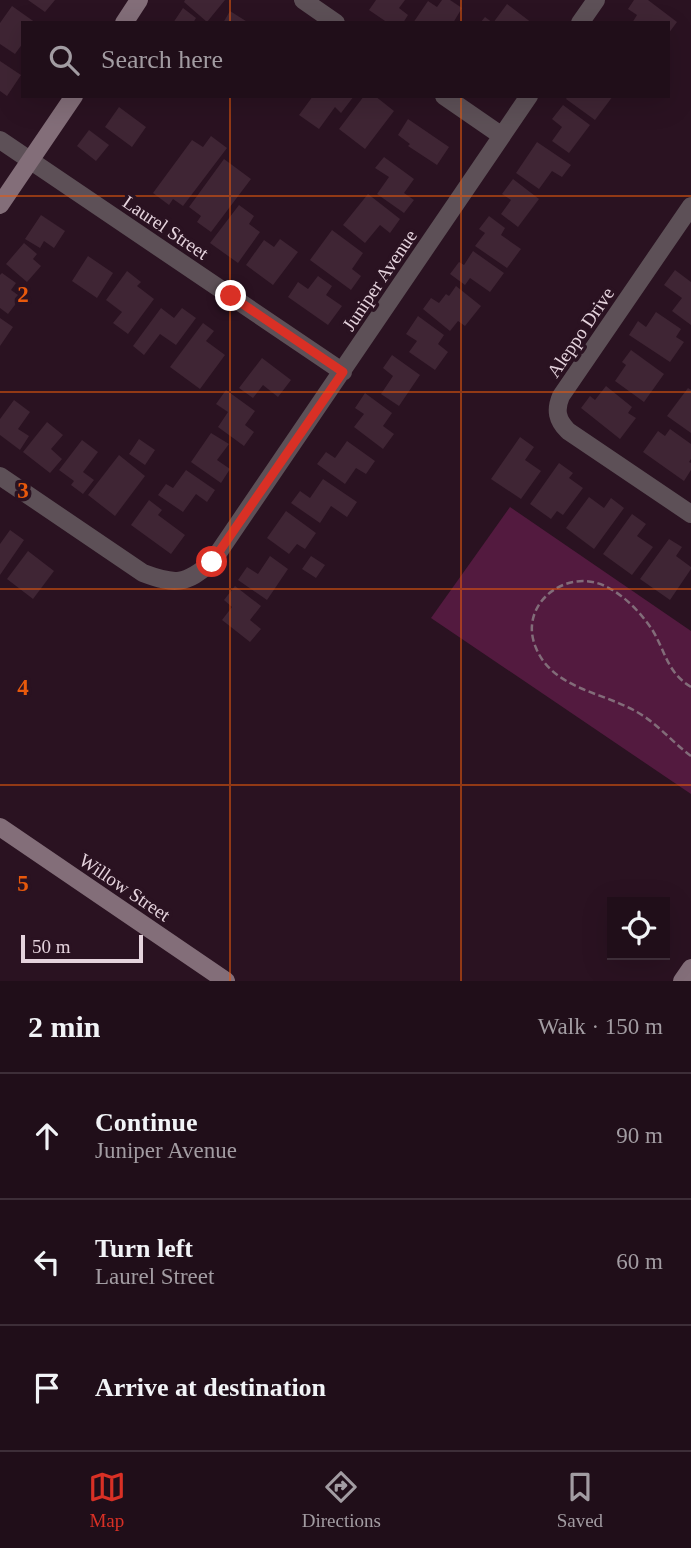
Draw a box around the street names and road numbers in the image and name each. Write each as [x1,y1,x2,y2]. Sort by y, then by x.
street label: Laurel Street [119,191,213,264]
street label: Juniper Avenue [338,226,421,335]
street label: Aleppo Drive [543,283,618,381]
street label: Willow Street [75,849,175,926]

